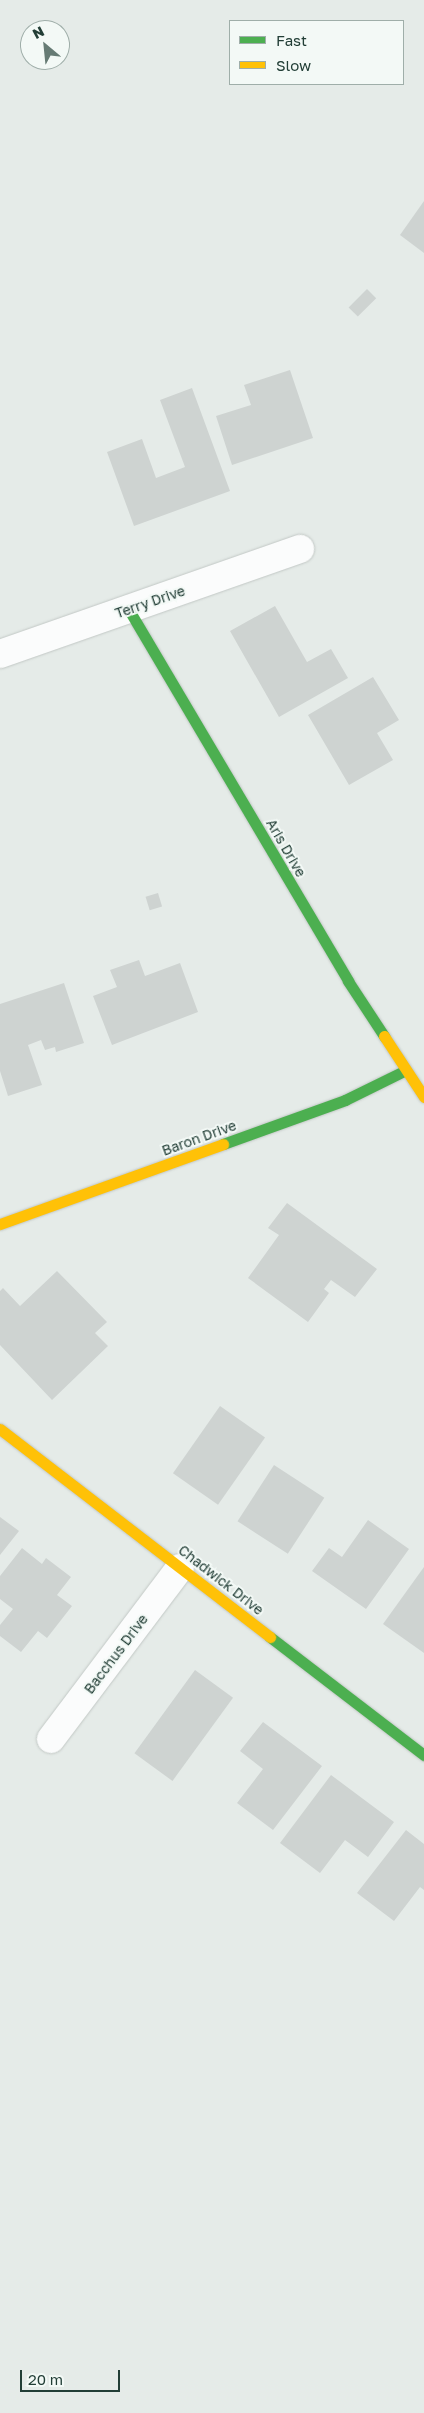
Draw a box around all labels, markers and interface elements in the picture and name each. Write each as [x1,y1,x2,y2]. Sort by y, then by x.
north arrow [20,20,70,70]
legend [229,20,404,85]
text: N [29,22,47,42]
text: Fast [276,31,307,49]
text: Slow [276,56,311,74]
street label: Terry Drive [113,582,187,622]
street label: Aris Drive [263,816,309,880]
street label: Baron Drive [160,1117,238,1159]
street label: Chadwick Drive [175,1542,267,1618]
street label: Bacchus Drive [81,1611,151,1697]
scale bar [22,2360,122,2392]
text: 20 m [28,2370,63,2388]

